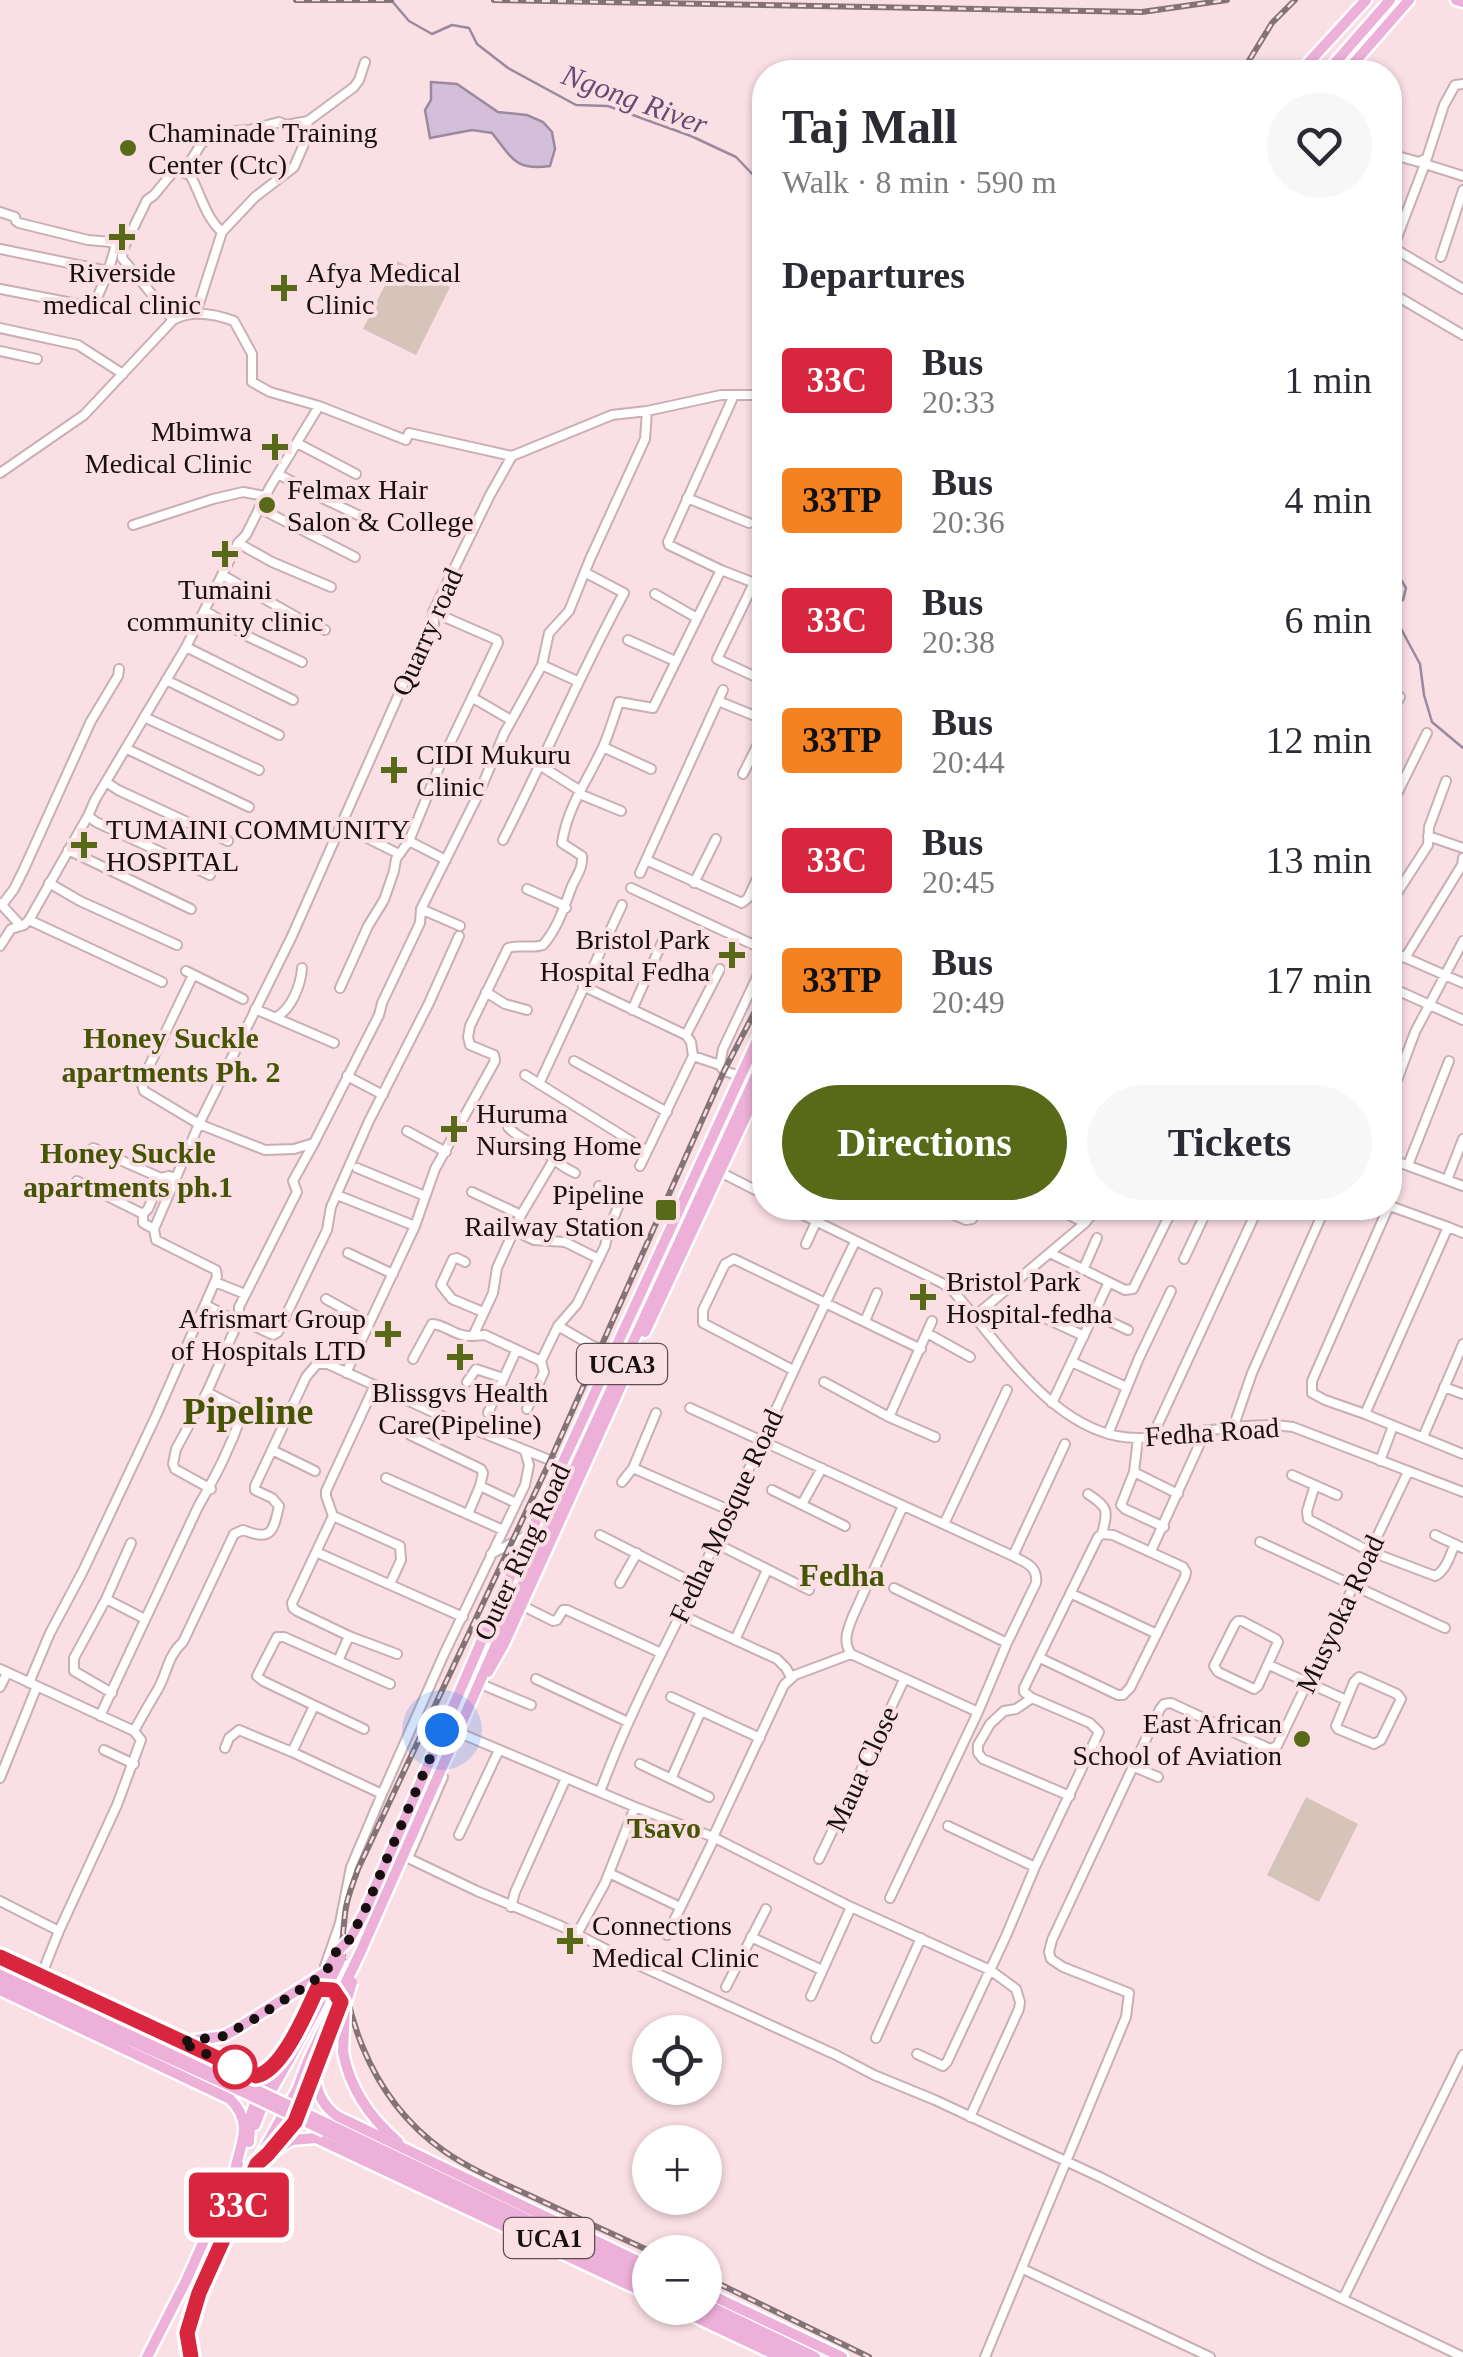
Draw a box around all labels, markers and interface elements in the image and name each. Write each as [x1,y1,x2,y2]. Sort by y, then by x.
water label: Ngong River [557,57,713,141]
button: heart [1267,93,1372,198]
text: Taj Mall [782,100,958,153]
place label: Chaminade Training Center (Ctc) [148,117,377,180]
marker: Chaminade Training Center (Ctc) [117,137,139,159]
text: Walk · 8 min · 590 m [782,164,1057,200]
marker: Riverside medical clinic [109,224,135,250]
text: Departures [782,254,965,296]
place label: Riverside medical clinic [43,257,201,320]
place label: Afya Medical Clinic [306,257,461,320]
marker: Afya Medical Clinic [271,275,297,301]
text: Bus [922,341,983,383]
text: 1 min [1284,359,1372,401]
text: 33C [807,361,867,400]
text: 20:33 [922,384,995,420]
place label: Mbimwa Medical Clinic [85,416,253,479]
marker: Mbimwa Medical Clinic [262,434,288,460]
text: Bus [932,461,993,503]
place label: Felmax Hair Salon & College [287,474,474,537]
text: 4 min [1284,479,1372,521]
text: 33TP [802,481,882,520]
marker: Felmax Hair Salon & College [256,494,278,516]
text: 20:36 [932,504,1005,540]
marker: Tumaini community clinic [212,541,238,567]
street label: Quarry road [385,564,469,700]
place label: Tumaini community clinic [127,574,323,637]
text: Bus [922,581,983,623]
text: 6 min [1284,599,1372,641]
text: 33C [807,601,867,640]
text: 20:38 [922,624,995,660]
text: Bus [932,701,993,743]
text: 12 min [1265,719,1372,761]
text: 33TP [802,721,882,760]
place label: CIDI Mukuru Clinic [416,739,571,802]
text: 20:44 [932,744,1005,780]
marker: CIDI Mukuru Clinic [381,757,407,783]
place label: TUMAINI COMMUNITY HOSPITAL [106,814,410,877]
text: Bus [922,821,983,863]
marker: TUMAINI COMMUNITY HOSPITAL [71,832,97,858]
text: 13 min [1265,839,1372,881]
text: 33C [807,841,867,880]
text: 20:45 [922,864,995,900]
place label: Bristol Park Hospital Fedha [540,924,711,987]
text: Bus [932,941,993,983]
marker: Bristol Park Hospital Fedha [719,942,745,968]
text: 17 min [1265,959,1372,1001]
text: 33TP [802,961,882,1000]
text: 20:49 [932,984,1005,1020]
district label: Honey Suckle apartments Ph. 2 [61,1021,281,1088]
button: Directions [782,1085,1067,1200]
button: Tickets [1087,1085,1372,1200]
place label: Huruma Nursing Home [476,1098,642,1161]
marker: Huruma Nursing Home [441,1116,467,1142]
district label: Honey Suckle apartments ph.1 [23,1136,233,1203]
place label: Pipeline Railway Station [464,1179,644,1242]
marker: Pipeline Railway Station [653,1197,679,1223]
place label: Bristol Park Hospital-fedha [946,1266,1113,1329]
marker: Bristol Park Hospital-fedha [910,1284,936,1310]
place label: Afrismart Group of Hospitals LTD [171,1303,366,1366]
marker: Afrismart Group of Hospitals LTD [375,1321,401,1347]
marker: Blissgvs Health Care(Pipeline) [447,1344,473,1370]
road number: UCA3 [577,1344,667,1384]
place label: Blissgvs Health Care(Pipeline) [372,1377,548,1440]
district label: Pipeline [183,1390,313,1432]
street label: Fedha Mosque Road [663,1404,789,1628]
street label: Fedha Road [1144,1412,1280,1452]
street label: Outer Ring Road [468,1459,576,1645]
street label: Musyoka Road [1290,1530,1390,1698]
district label: Fedha [799,1557,885,1593]
street label: Maua Close [820,1701,904,1837]
your location [417,1705,467,1755]
place label: East African School of Aviation [1073,1708,1282,1771]
marker: East African School of Aviation [1291,1728,1313,1750]
district label: Tsavo [627,1811,701,1844]
place label: Connections Medical Clinic [592,1910,759,1973]
marker: Connections Medical Clinic [557,1928,583,1954]
map controls [632,2015,722,2325]
button: locate [632,2015,722,2105]
unlabelled marker [214,2046,256,2088]
button: + [632,2125,722,2215]
line badge: 33C [182,2172,296,2238]
text: 33C [209,2186,269,2225]
road number: UCA1 [504,2218,594,2258]
button: − [632,2235,722,2325]

